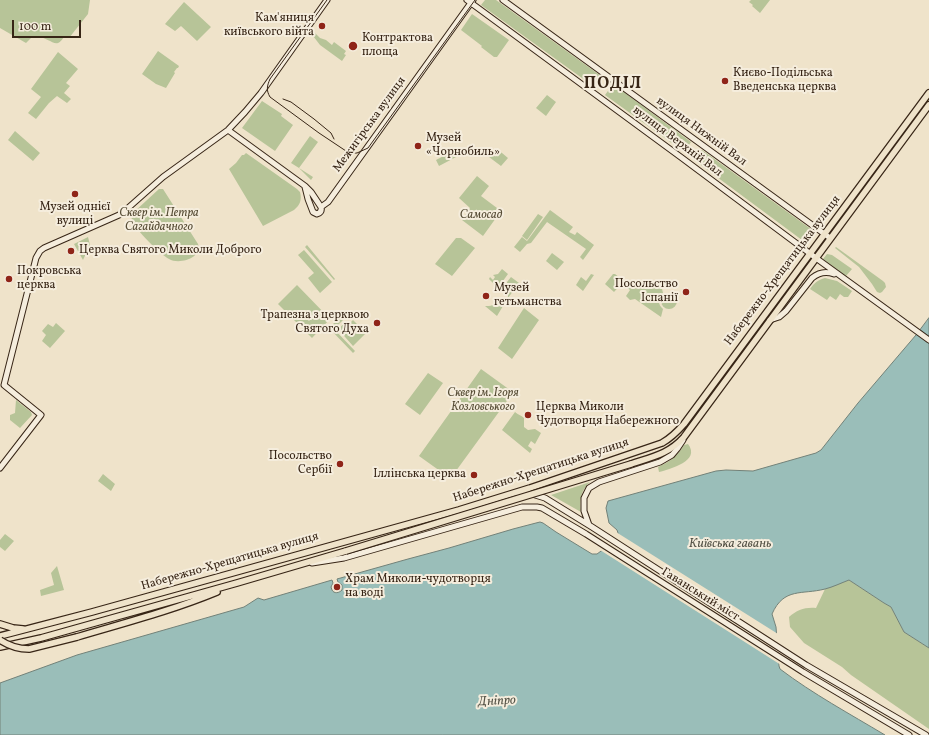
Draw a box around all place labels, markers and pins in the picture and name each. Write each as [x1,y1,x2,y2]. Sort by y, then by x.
place label: Кам'яниця київського війта [224,12,314,40]
marker: Кам'яниця київського війта [317,21,327,31]
place label: Контрактова площа [362,32,433,60]
marker: Контрактова площа [347,40,359,52]
place label: Києво-Подільська Введенська церква [733,67,836,95]
marker: Києво-Подільська Введенська церква [720,76,730,86]
place label: Музей «Чорнобиль» [426,132,500,160]
marker: Музей «Чорнобиль» [413,141,423,151]
marker: Музей однієї вулиці [70,189,80,199]
place label: Музей однієї вулиці [40,201,110,229]
place label: Церква Святого Миколи Доброго [79,244,262,258]
marker: Церква Святого Миколи Доброго [66,246,76,256]
place label: Покровська церква [17,265,82,293]
marker: Покровська церква [4,274,14,284]
place label: Посольство Іспанії [615,278,678,306]
place label: Музей гетьманства [494,282,562,310]
marker: Посольство Іспанії [681,287,691,297]
marker: Музей гетьманства [481,291,491,301]
place label: Трапезна з церквою Святого Духа [261,309,369,337]
marker: Трапезна з церквою Святого Духа [372,318,382,328]
place label: Церква Миколи Чудотворця Набережного [536,401,679,429]
marker: Церква Миколи Чудотворця Набережного [523,410,533,420]
place label: Посольство Сербії [269,450,332,478]
marker: Посольство Сербії [335,459,345,469]
place label: Іллінська церква [373,468,466,482]
marker: Іллінська церква [469,470,479,480]
place label: Храм Миколи-чудотворця на воді [345,573,491,601]
marker: Храм Миколи-чудотворця на воді [332,582,342,592]

